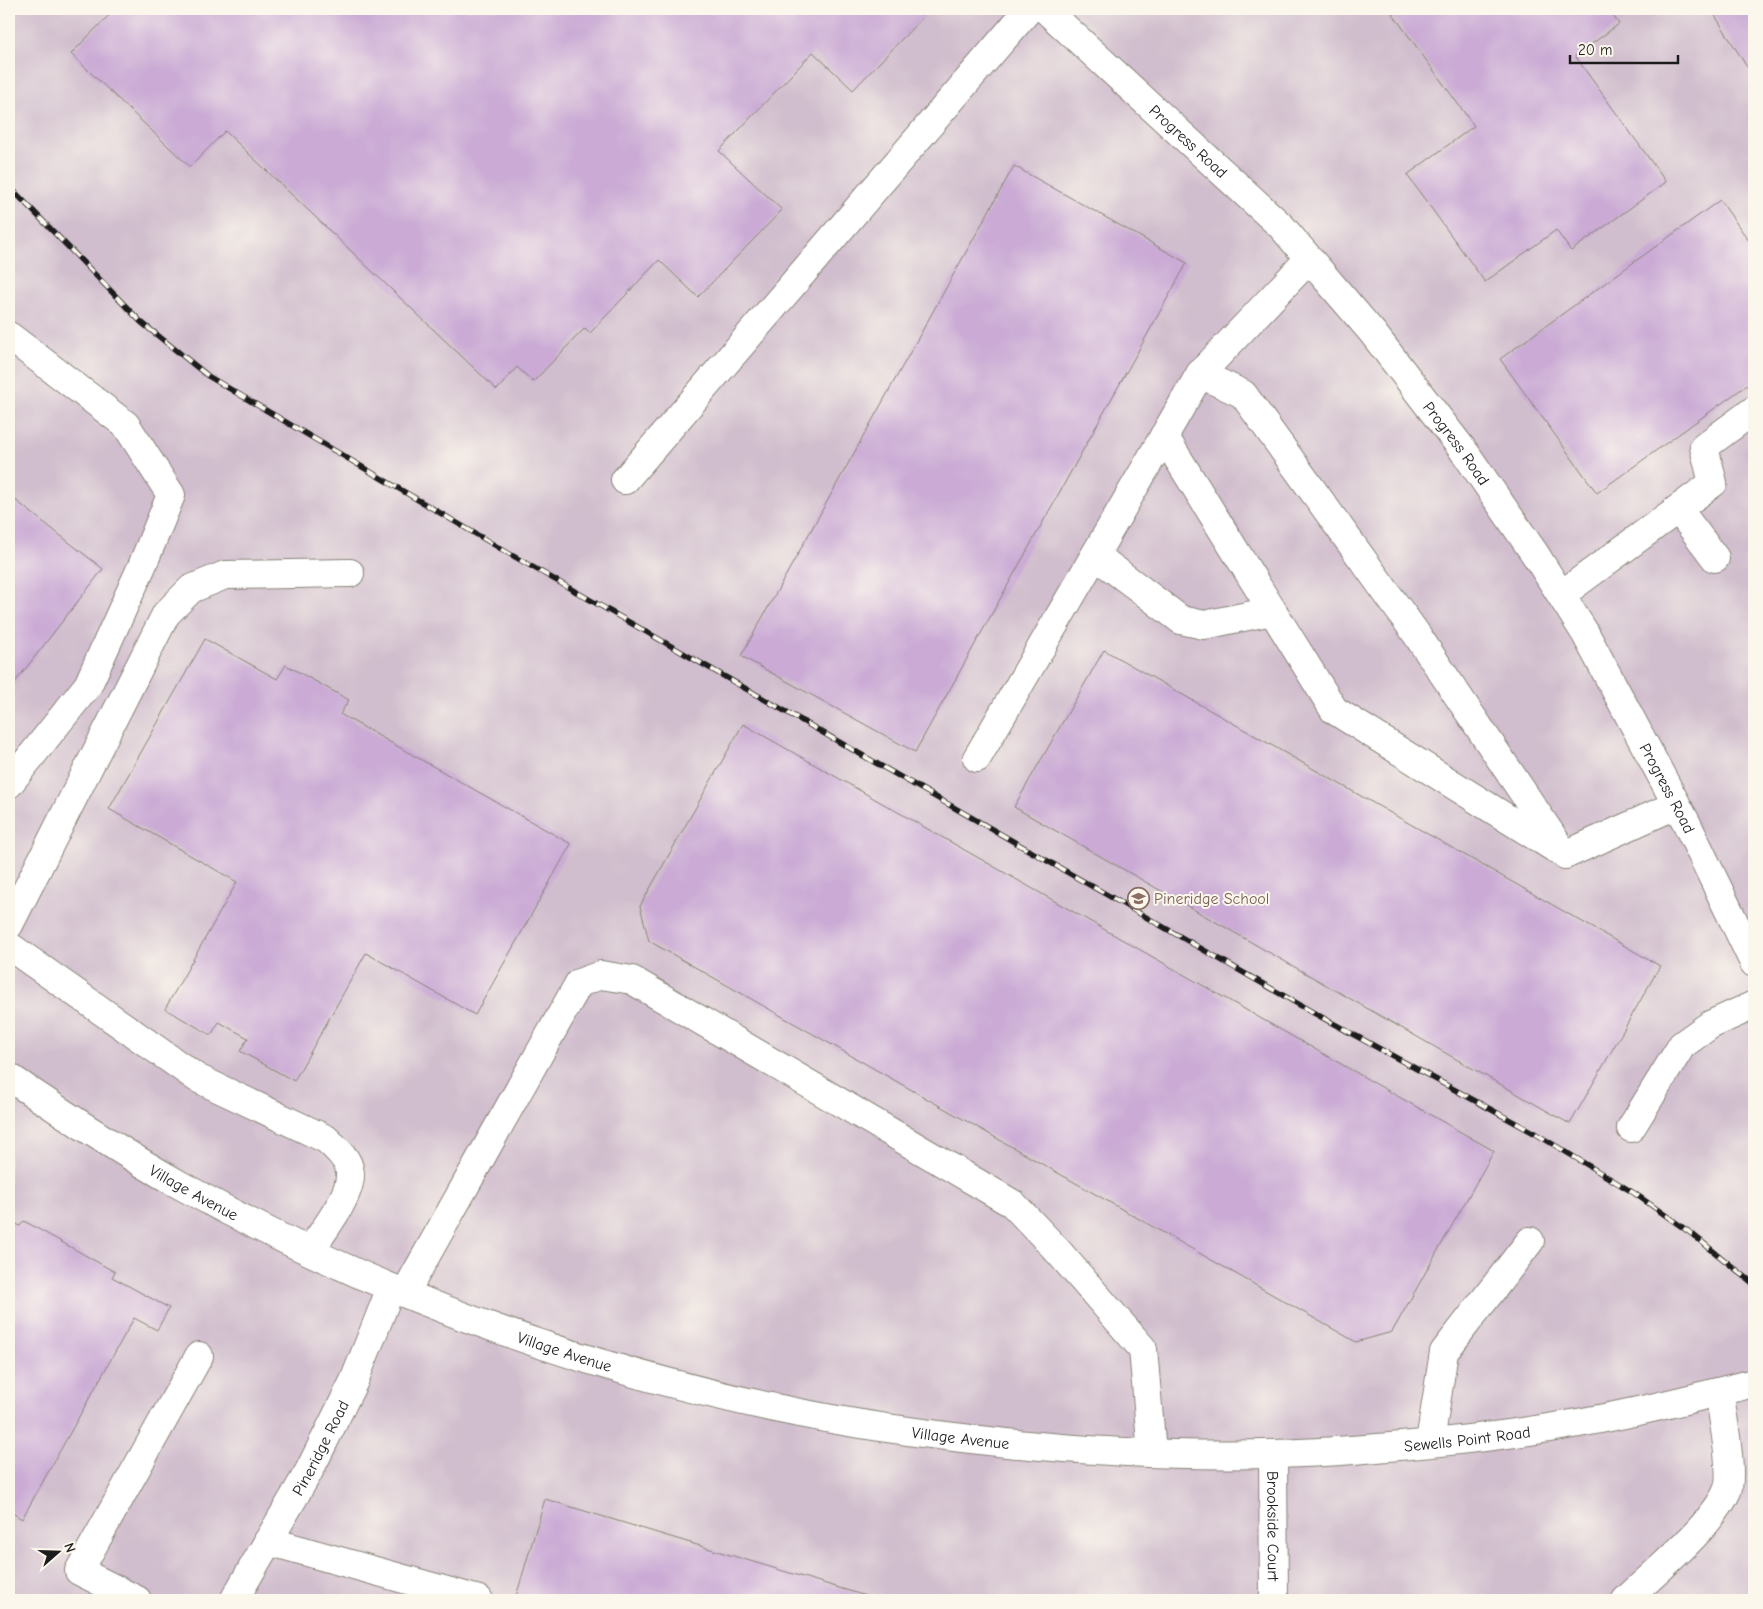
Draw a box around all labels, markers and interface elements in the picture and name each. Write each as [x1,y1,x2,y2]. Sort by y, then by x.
scale bar [1570,32,1678,64]
text: 20 m [1578,41,1612,59]
street label: Progress Road [1145,101,1230,182]
street label: Progress Road [1419,398,1493,489]
street label: Progress Road [1636,740,1698,836]
school or university icon: Pineridge School [1126,886,1150,910]
place label: Pineridge School [1154,890,1269,908]
street label: Village Avenue [146,1161,241,1224]
street label: Village Avenue [515,1329,614,1376]
street label: Pineridge Road [289,1398,353,1499]
street label: Sewells Point Road [1403,1423,1532,1456]
street label: Village Avenue [911,1424,1010,1453]
street label: Brookside Court [1263,1471,1282,1582]
north arrow [32,1526,82,1576]
text: N [60,1541,79,1555]

